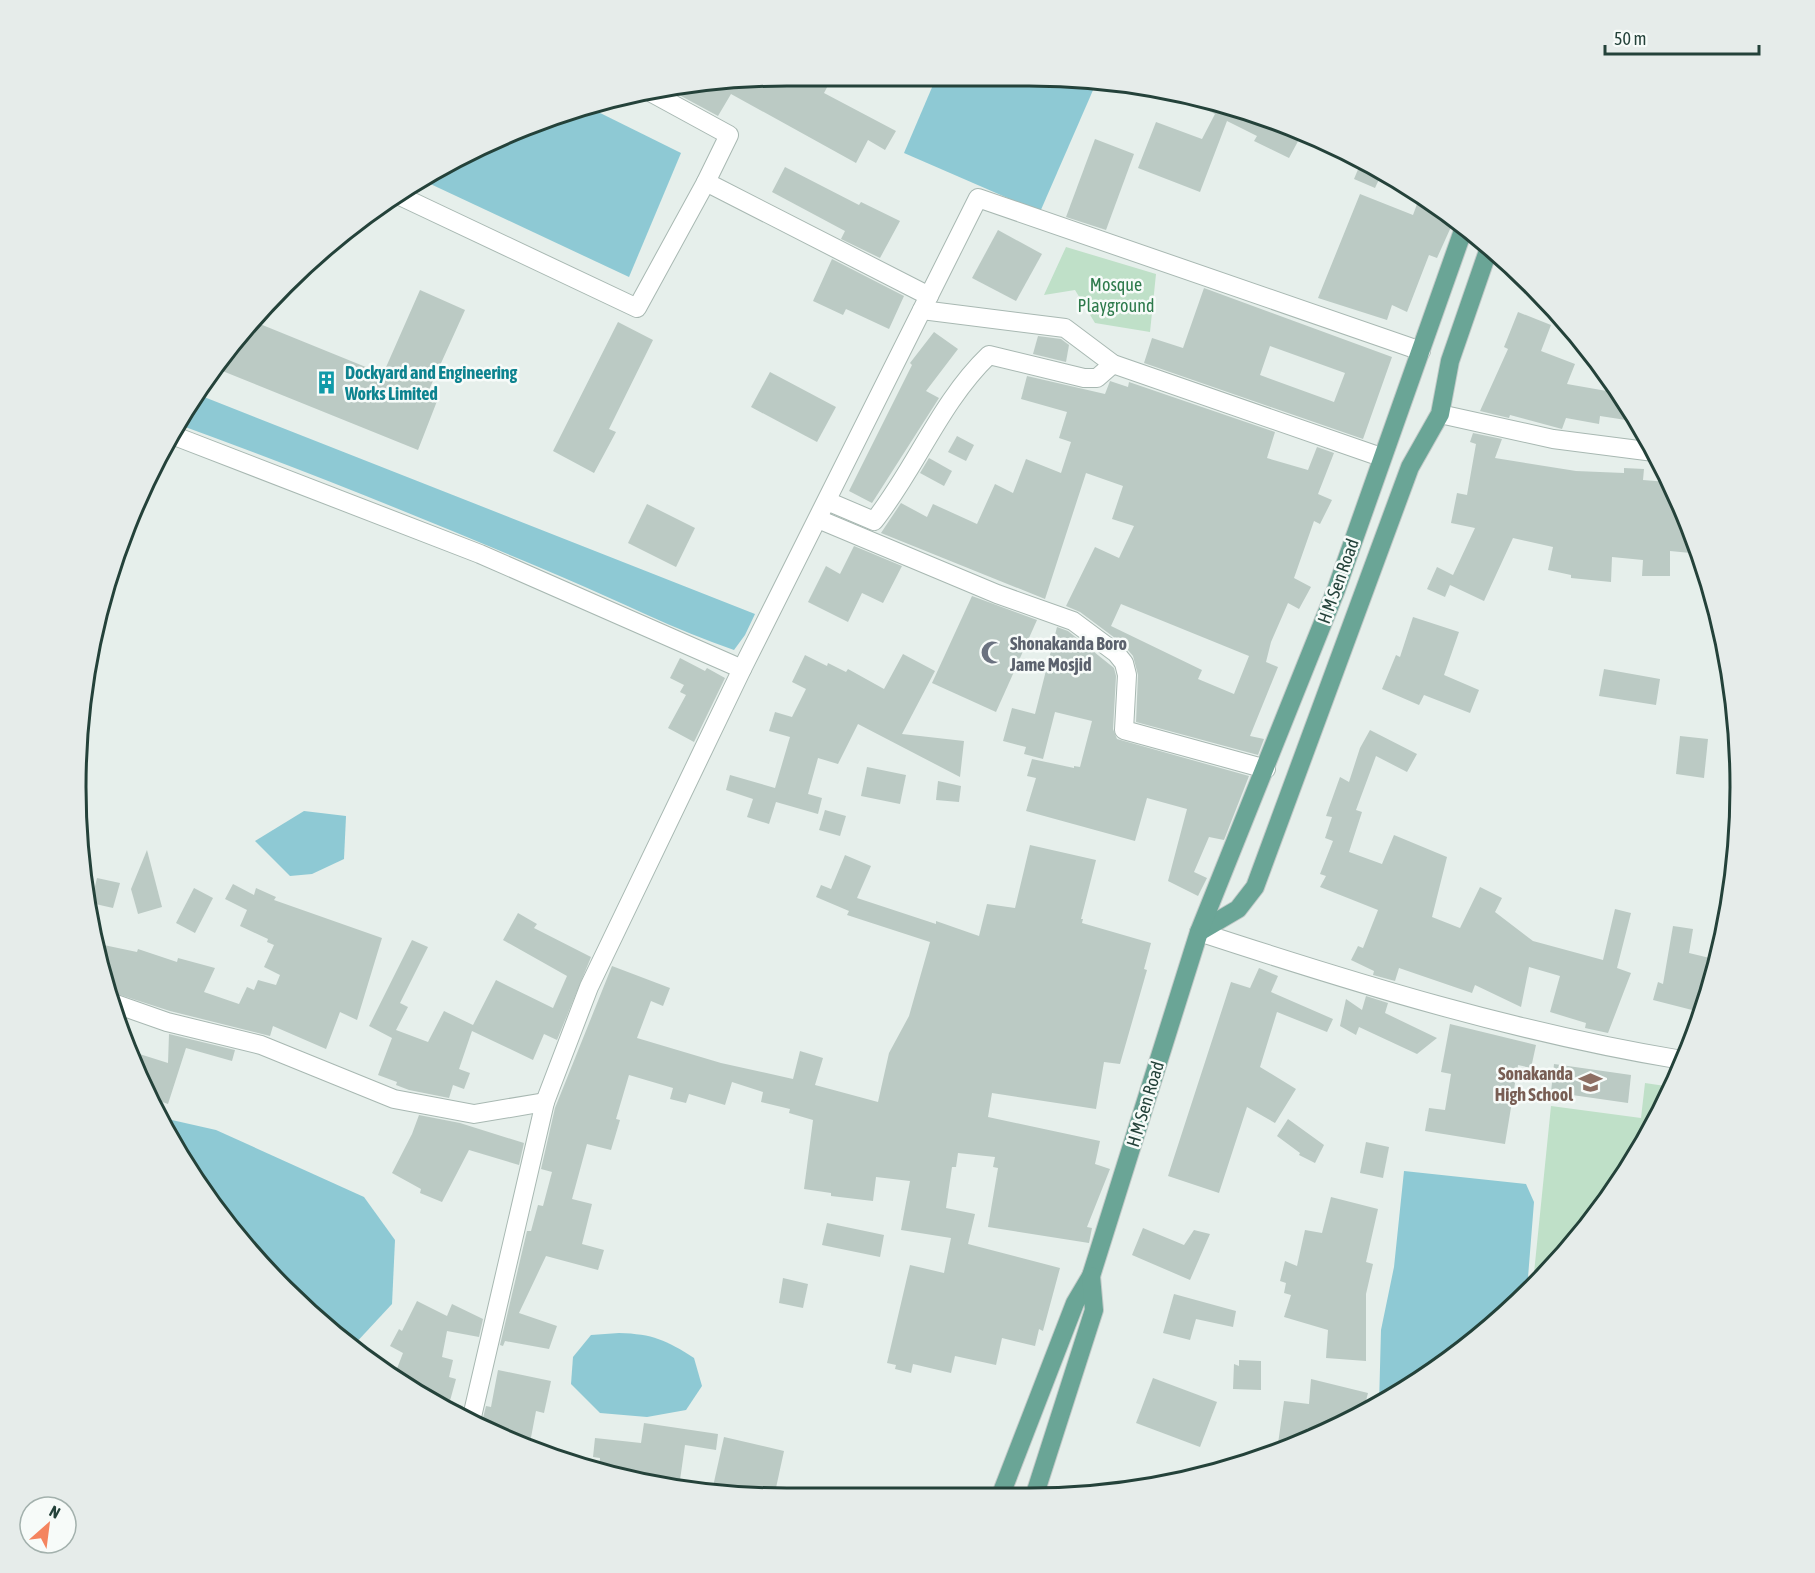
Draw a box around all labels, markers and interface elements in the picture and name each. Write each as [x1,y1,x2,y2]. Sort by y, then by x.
scale bar [1605,18,1760,56]
text: 50 m [1614,28,1646,49]
park label: Mosque Playground [1078,274,1154,316]
place label: Dockyard and Engineering Works Limited [344,362,518,404]
building icon: Dockyard and Engineering Works Limited [314,369,340,395]
street label: H M Sen Road [1313,536,1363,626]
place label: Shonakanda Boro Jame Mosjid [1009,633,1127,675]
mosque icon: Shonakanda Boro Jame Mosjid [979,640,1005,666]
street label: H M Sen Road [1122,1058,1168,1150]
place label: Sonakanda High School [1495,1063,1573,1105]
school or university icon: Sonakanda High School [1578,1070,1604,1096]
north arrow [18,1495,78,1555]
text: N [47,1502,63,1522]

